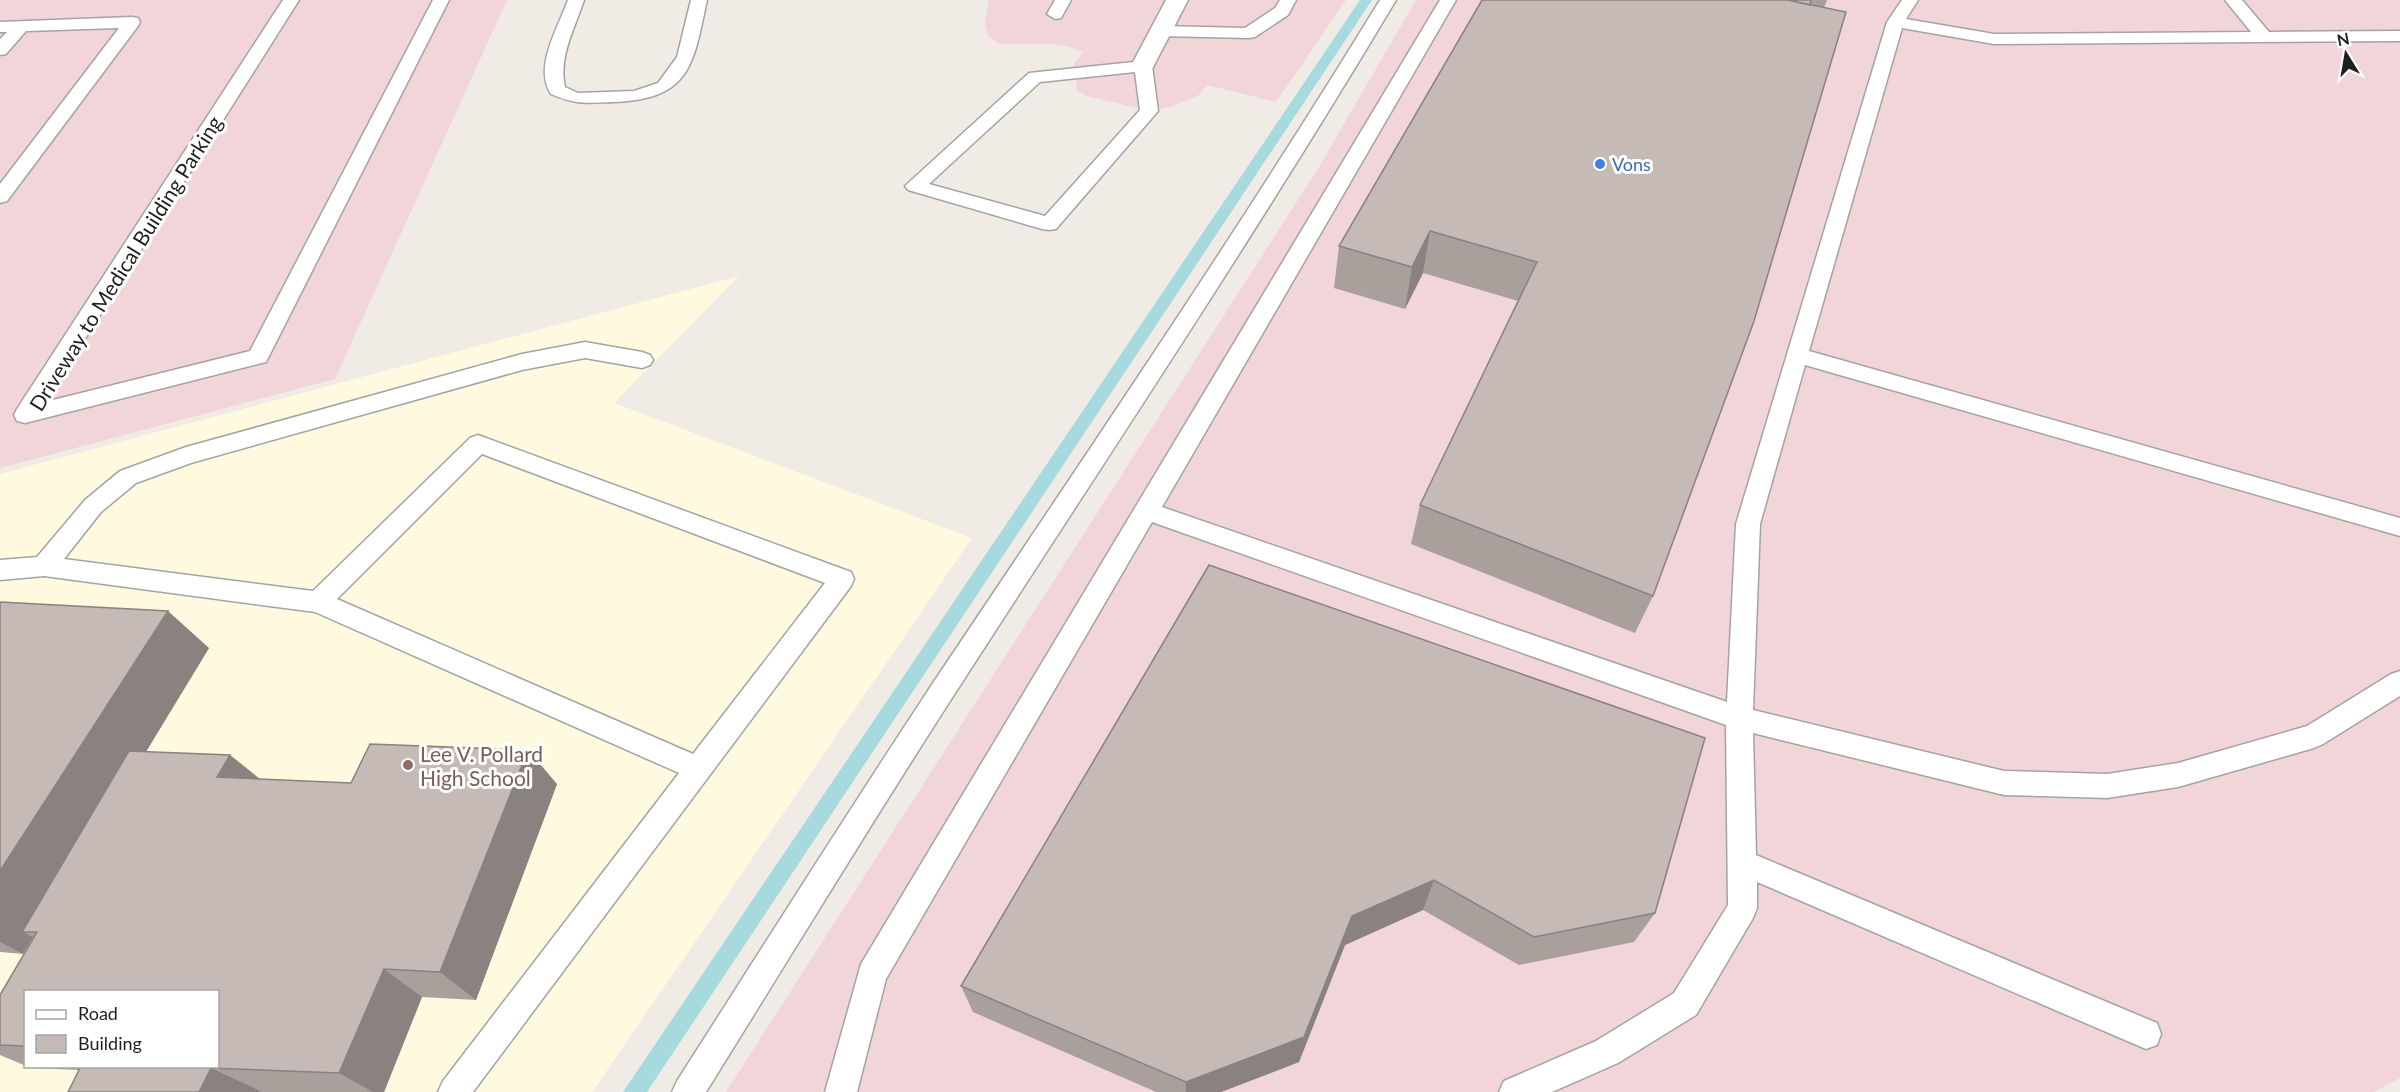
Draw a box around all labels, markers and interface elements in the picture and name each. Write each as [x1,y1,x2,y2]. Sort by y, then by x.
north arrow [2316,24,2376,84]
text: N [2335,28,2351,49]
street label: Driveway to Medical Building Parking [23,111,227,415]
place label: Vons [1612,153,1651,175]
marker: Vons [1593,157,1607,171]
place label: Lee V. Pollard High School [420,741,543,790]
marker: Lee V. Pollard High School [401,758,415,772]
legend [24,990,219,1068]
text: Road [78,1002,118,1024]
text: Building [78,1032,142,1054]

